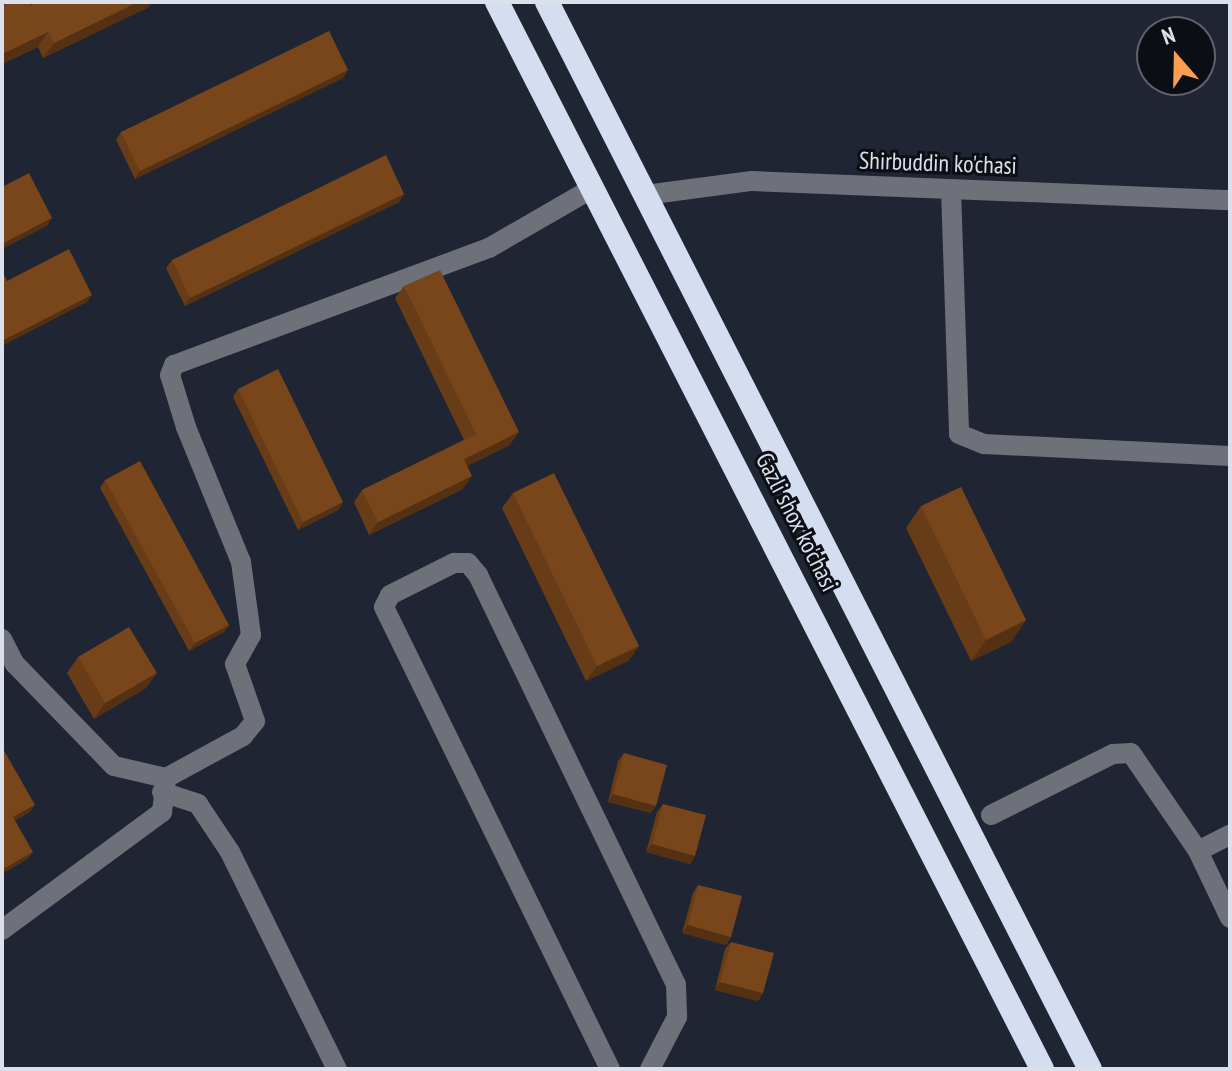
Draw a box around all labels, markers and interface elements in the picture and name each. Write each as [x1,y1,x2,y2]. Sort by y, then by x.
north arrow [1136,16,1216,96]
text: N [1158,20,1179,51]
street label: Shirbuddin ko'chasi [859,146,1017,180]
street label: Gazli shox ko'chasi [750,448,844,596]

